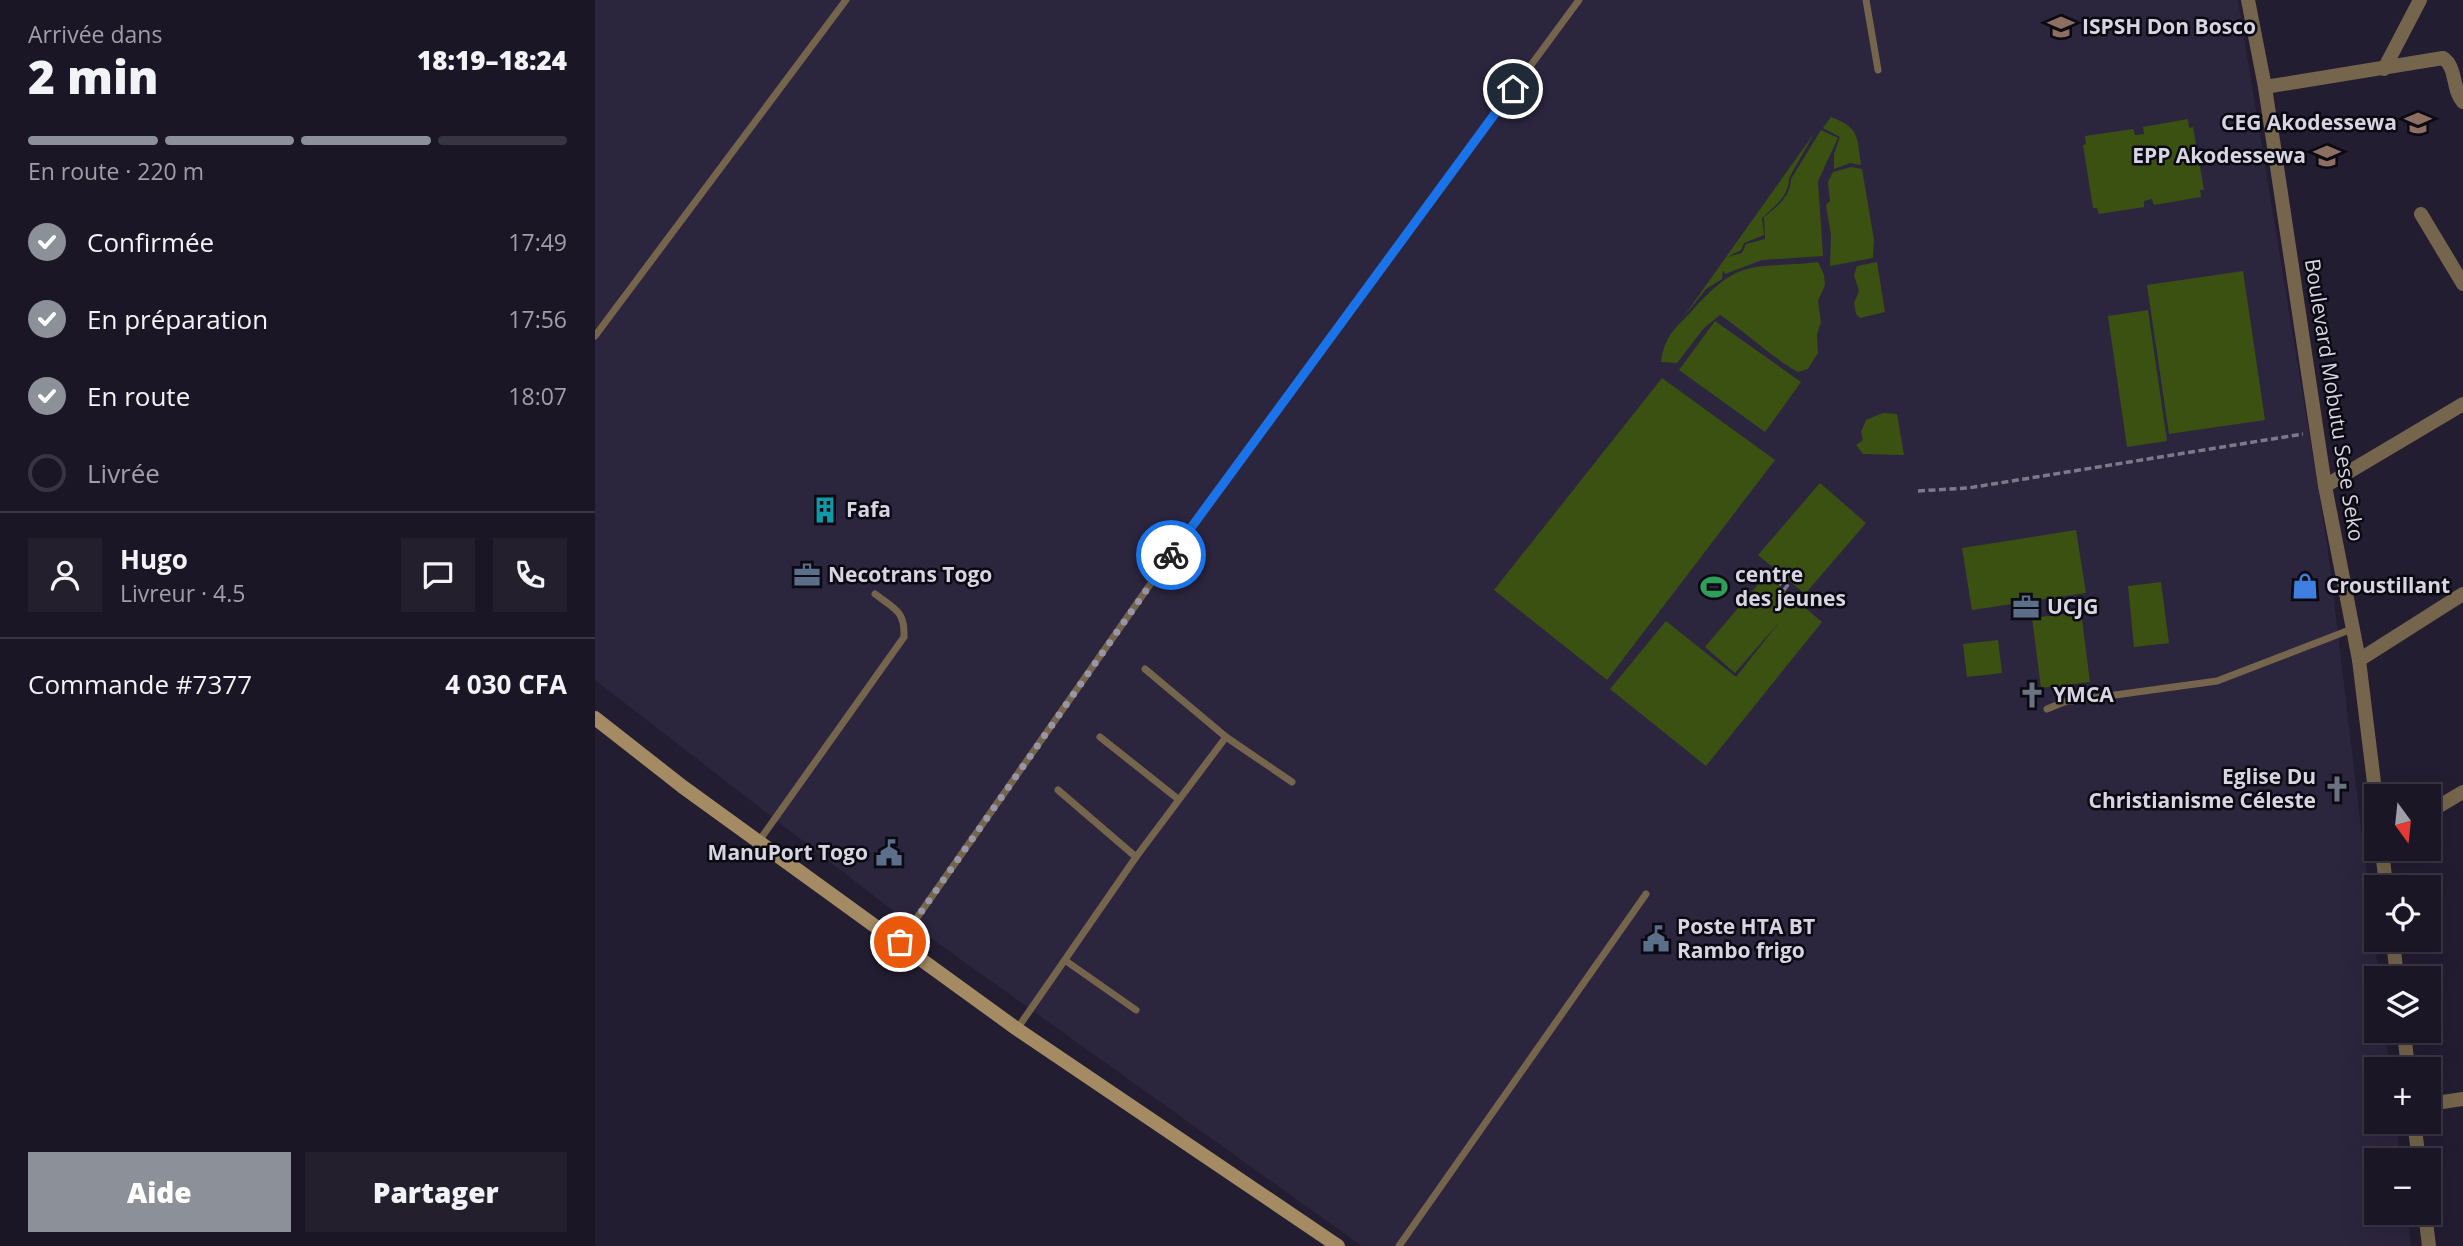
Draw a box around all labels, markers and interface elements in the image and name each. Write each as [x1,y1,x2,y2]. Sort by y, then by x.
school or university icon: ISPSH Don Bosco [2046,12,2076,42]
place label: ISPSH Don Bosco [2082,12,2256,40]
text: Arrivée dans [28,18,162,50]
text: 18:19–18:24 [417,42,567,78]
text: 2 min [28,45,159,107]
pin [1483,59,1543,119]
icon: home [1494,70,1532,108]
place label: CEG Akodessewa [2221,108,2397,136]
school or university icon: CEG Akodessewa [2403,108,2433,138]
place label: EPP Akodessewa [2132,141,2306,169]
school or university icon: EPP Akodessewa [2312,141,2342,171]
text: En route · 220 m [28,155,204,187]
icon: check [28,223,66,261]
text: Confirmée [87,224,214,260]
text: 17:49 [508,226,567,258]
street label: Boulevard Mobutu Sese Seko [2299,256,2371,543]
icon: check [28,300,66,338]
text: En préparation [87,301,268,337]
text: 17:56 [508,303,567,335]
icon: check [28,377,66,415]
text: En route [87,378,190,414]
text: 18:07 [508,380,567,412]
text: Livrée [87,455,160,491]
building icon: Fafa [810,495,840,525]
place label: Fafa [846,495,891,523]
courier [1136,520,1206,590]
icon: bike [1152,536,1190,574]
button: person [28,538,102,612]
button: chat [401,538,475,612]
button: phone [493,538,567,612]
text: Hugo [120,541,188,577]
office icon: Necotrans Togo [792,560,822,590]
place label: Necotrans Togo [828,560,992,588]
place label: centre des jeunes [1735,560,1846,612]
shop icon: Croustillant [2290,571,2320,601]
place label: Croustillant [2326,571,2450,599]
sports icon: centre des jeunes [1699,572,1729,602]
text: Livreur · 4.5 [120,577,245,609]
office icon: UCJG [2011,592,2041,622]
place label: UCJG [2047,592,2098,620]
text: Commande #7377 [28,666,252,702]
text: 4 030 CFA [445,666,567,702]
church icon: YMCA [2017,680,2047,710]
place label: YMCA [2053,680,2114,708]
place label: Eglise Du Christianisme Céleste [2089,762,2316,814]
church icon: Eglise Du Christianisme Céleste [2322,774,2352,804]
north arrow [2364,784,2441,861]
map controls [2364,784,2441,1225]
place label: ManuPort Togo [708,838,868,866]
public building icon: ManuPort Togo [874,838,904,868]
button: locate [2364,875,2441,952]
pin [870,912,930,972]
place label: Poste HTA BT Rambo frigo [1677,912,1815,964]
icon: bag [881,923,919,961]
public building icon: Poste HTA BT Rambo frigo [1641,924,1671,954]
button: layers [2364,966,2441,1043]
button: + [2364,1057,2441,1134]
button: − [2364,1148,2441,1225]
button: Aide [28,1152,291,1232]
button: Partager [305,1152,567,1232]

